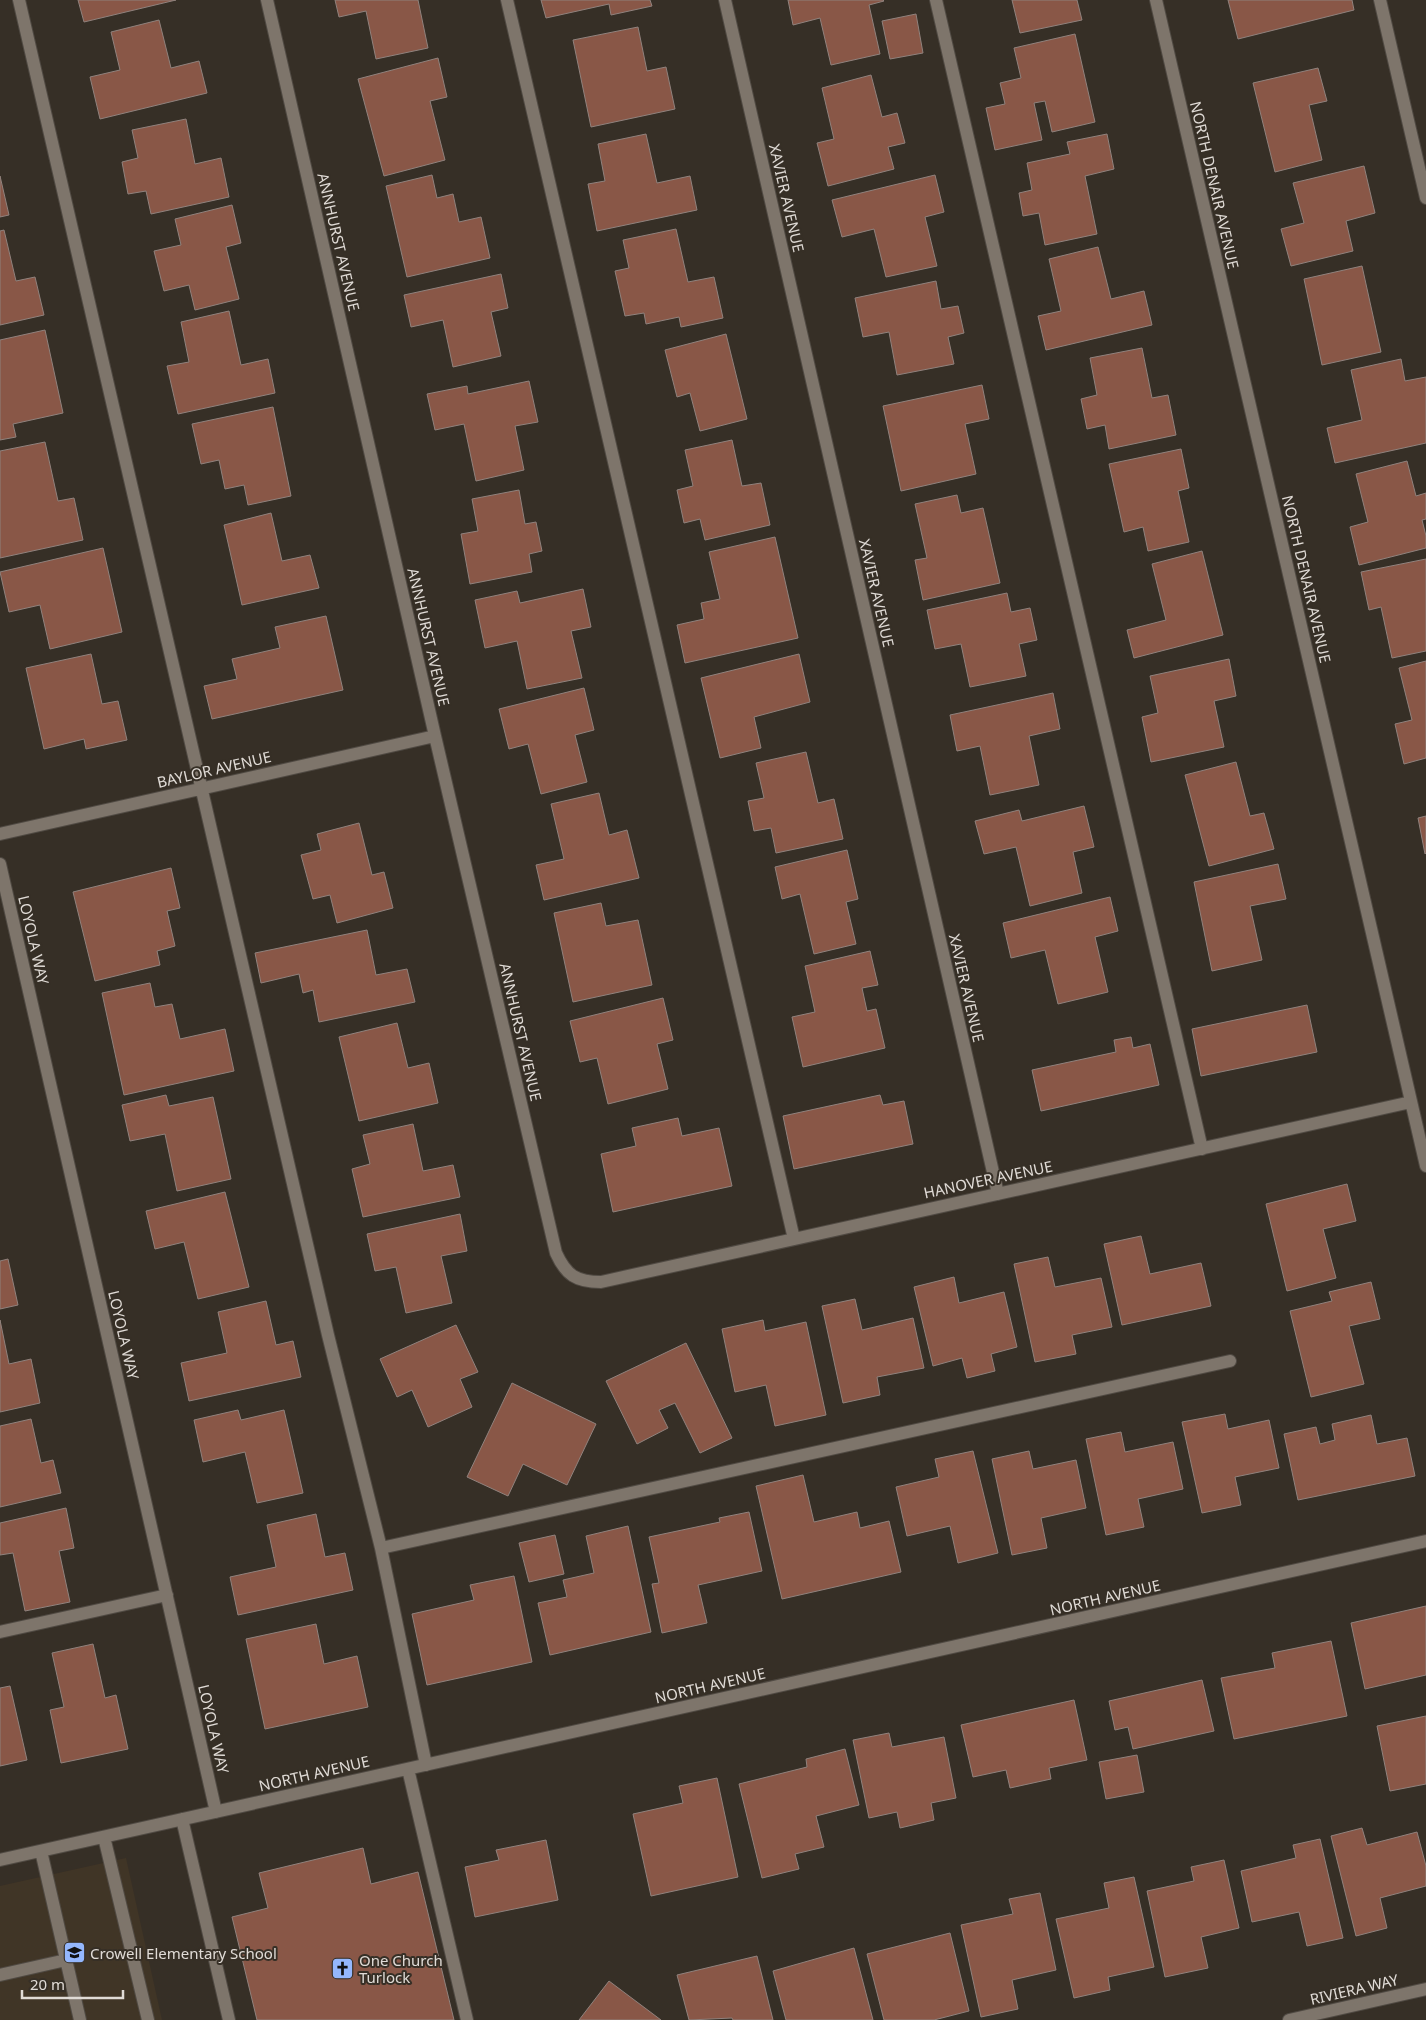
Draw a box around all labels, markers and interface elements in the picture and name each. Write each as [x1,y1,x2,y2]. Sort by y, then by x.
street label: NORTH DENAIR AVENUE [1186,99,1244,271]
street label: XAVIER AVENUE [765,142,809,254]
street label: ANNHURST AVENUE [313,171,365,313]
street label: NORTH DENAIR AVENUE [1278,493,1336,665]
street label: XAVIER AVENUE [855,537,899,649]
street label: ANNHURST AVENUE [403,566,455,708]
street label: BAYLOR AVENUE [155,746,273,792]
street label: LOYOLA WAY [14,893,54,987]
street label: XAVIER AVENUE [945,932,989,1044]
street label: ANNHURST AVENUE [495,961,547,1103]
street label: HANOVER AVENUE [922,1156,1054,1202]
street label: LOYOLA WAY [104,1288,144,1382]
street label: NORTH AVENUE [1048,1575,1162,1619]
street label: NORTH AVENUE [653,1663,767,1707]
street label: LOYOLA WAY [194,1682,234,1776]
street label: NORTH AVENUE [257,1751,371,1795]
school or university icon: Crowell Elementary School [62,1941,86,1965]
place label: Crowell Elementary School [90,1943,277,1963]
place label: One Church Turlock [359,1950,443,1987]
church icon: One Church Turlock [331,1957,355,1981]
scale bar [22,1968,124,2000]
street label: RIVIERA WAY [1308,1969,1401,2009]
text: 20 m [30,1974,65,1994]

